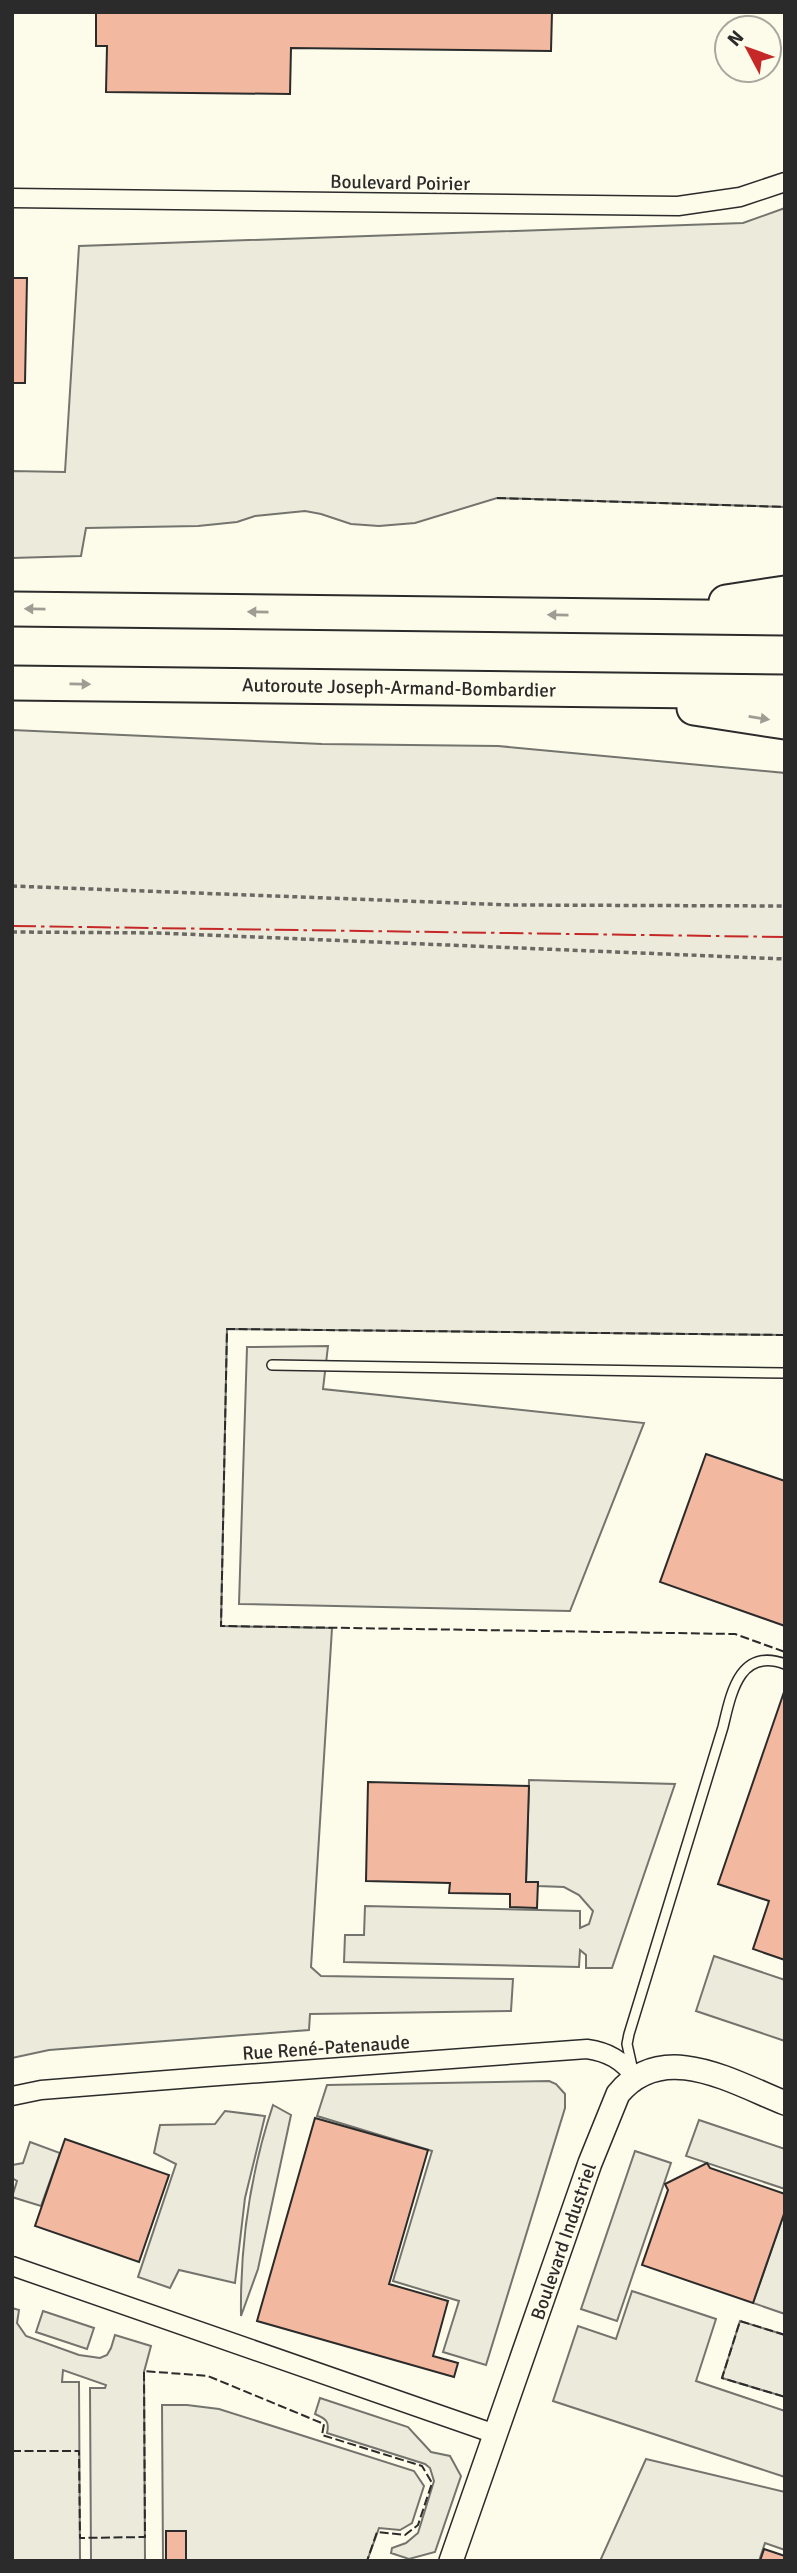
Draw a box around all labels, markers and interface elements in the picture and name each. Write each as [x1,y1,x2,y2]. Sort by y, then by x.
north arrow [713,14,783,84]
text: N [723,26,749,51]
street label: Boulevard Poirier [330,170,470,196]
one-way arrow [24,603,46,615]
one-way arrow [247,606,269,617]
one-way arrow [547,610,569,621]
street label: Autoroute Joseph-Armand-Bombardier [242,673,556,703]
one-way arrow [70,678,92,689]
one-way arrow [748,713,770,724]
street label: Rue René-Patenaude [241,2030,411,2066]
street label: Boulevard Industriel [526,2160,602,2323]

